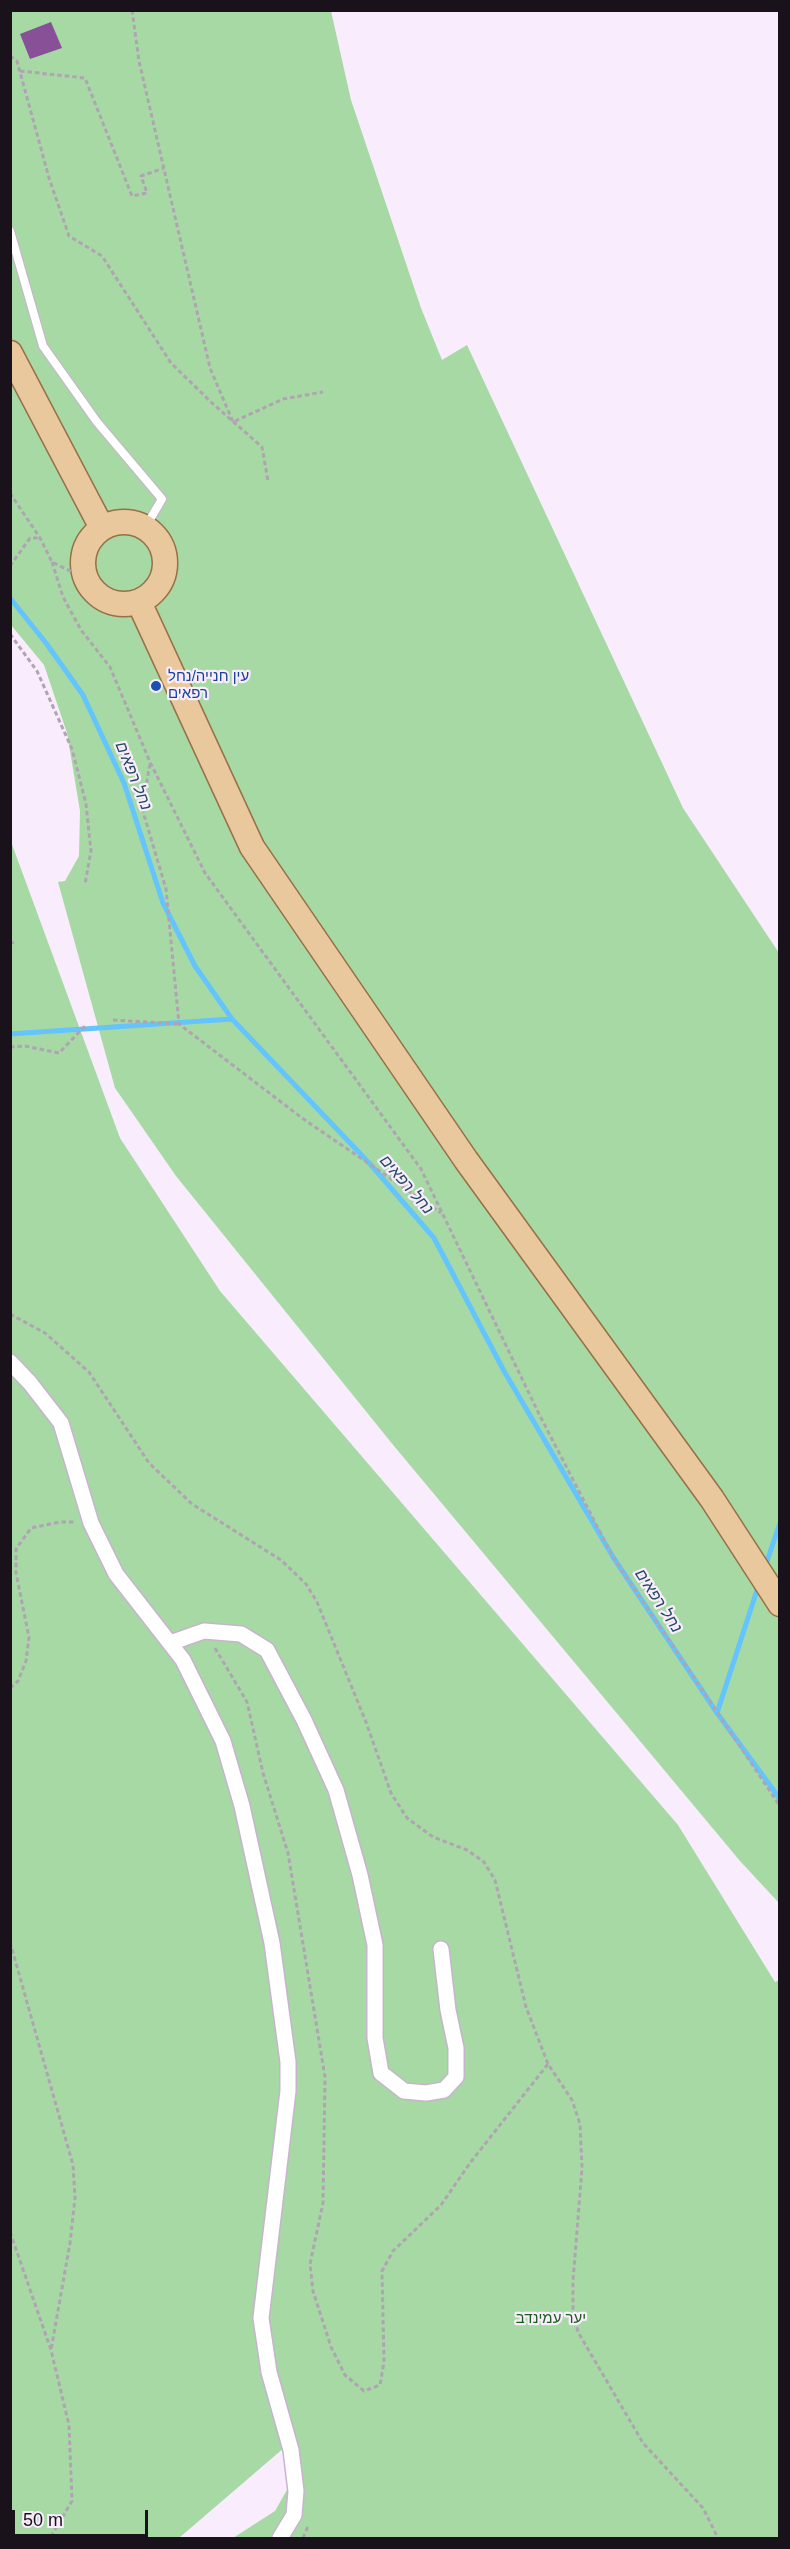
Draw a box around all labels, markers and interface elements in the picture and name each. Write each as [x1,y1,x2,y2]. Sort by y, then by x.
place label: עין חנייה/נחל רפאים [168,668,249,703]
marker: עין חנייה/נחל רפאים [149,679,163,693]
water label: נחל רפאים [111,739,155,813]
water label: נחל רפאים [375,1151,437,1219]
water label: נחל רפאים [630,1565,686,1637]
park label: יער עמינדב [516,2310,586,2328]
scale bar [15,2498,152,2536]
text: 50 m [23,2510,63,2530]

